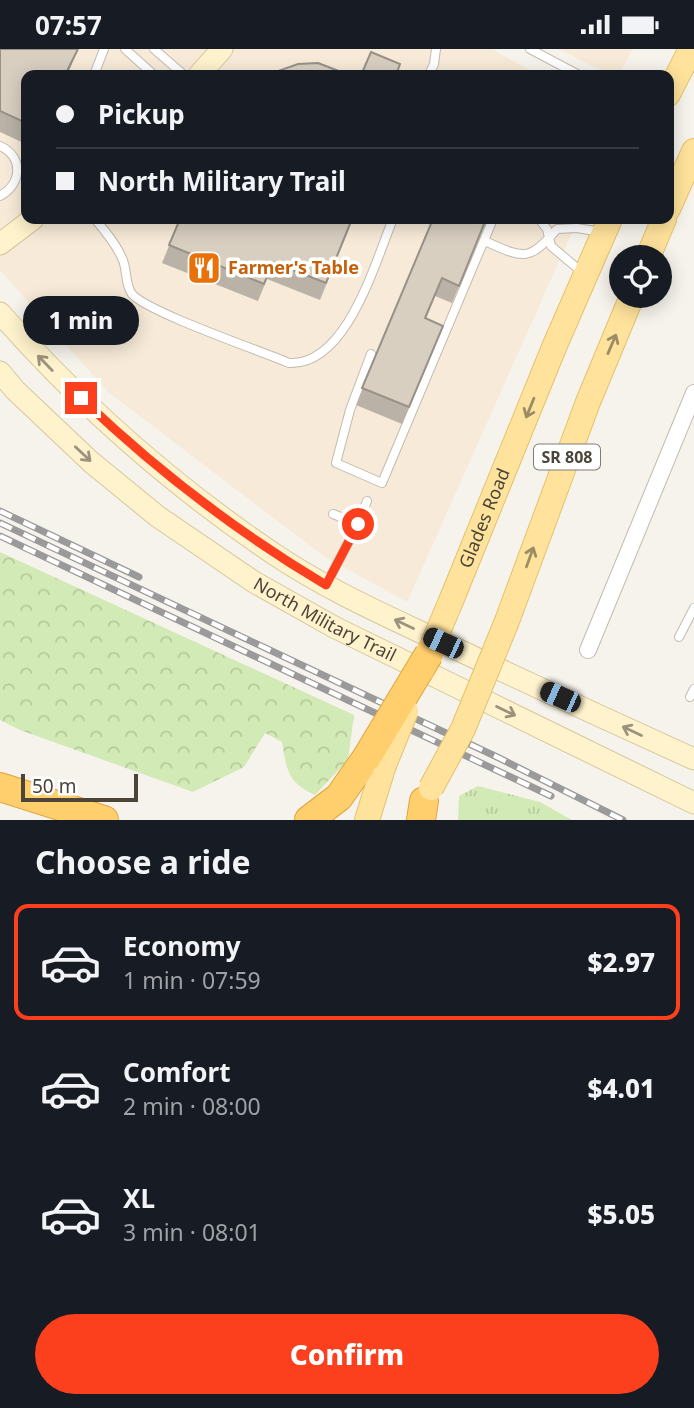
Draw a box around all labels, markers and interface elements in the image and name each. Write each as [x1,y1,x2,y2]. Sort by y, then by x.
text: 07:57 [35,7,102,43]
text: Pickup [98,96,185,132]
text: North Military Trail [98,163,346,199]
map controls [609,245,672,308]
button: locate [609,245,672,308]
restaurant icon: Farmer's Table [185,249,223,287]
place label: Farmer's Table [228,255,359,279]
callout: 1 min [23,296,139,345]
text: 1 min [49,304,113,336]
one-way arrow [606,334,619,356]
one-way arrow [36,355,53,372]
route end [65,382,97,414]
one-way arrow [522,397,535,418]
road number: SR 808 [534,445,600,469]
one-way arrow [74,446,92,462]
street label: Glades Road [453,464,515,571]
route start [342,508,374,540]
one-way arrow [525,546,537,568]
street label: North Military Trail [250,571,400,667]
one-way arrow [394,617,415,630]
car [420,625,467,661]
car [537,679,584,715]
one-way arrow [495,705,516,718]
one-way arrow [622,724,643,737]
scale bar [21,771,138,803]
text: 50 m [32,773,76,799]
text: Choose a ride [35,840,251,883]
text: Economy [123,928,241,964]
icon: car [39,931,102,994]
text: $2.97 [588,944,655,980]
text: 1 min · 07:59 [123,964,261,996]
text: Comfort [123,1054,231,1090]
icon: car [39,1057,102,1120]
text: $4.01 [588,1070,655,1106]
text: 2 min · 08:00 [123,1090,261,1122]
text: XL [123,1180,155,1216]
icon: car [39,1183,102,1246]
text: $5.05 [588,1196,655,1232]
text: 3 min · 08:01 [123,1216,261,1248]
button: Confirm [35,1314,659,1394]

